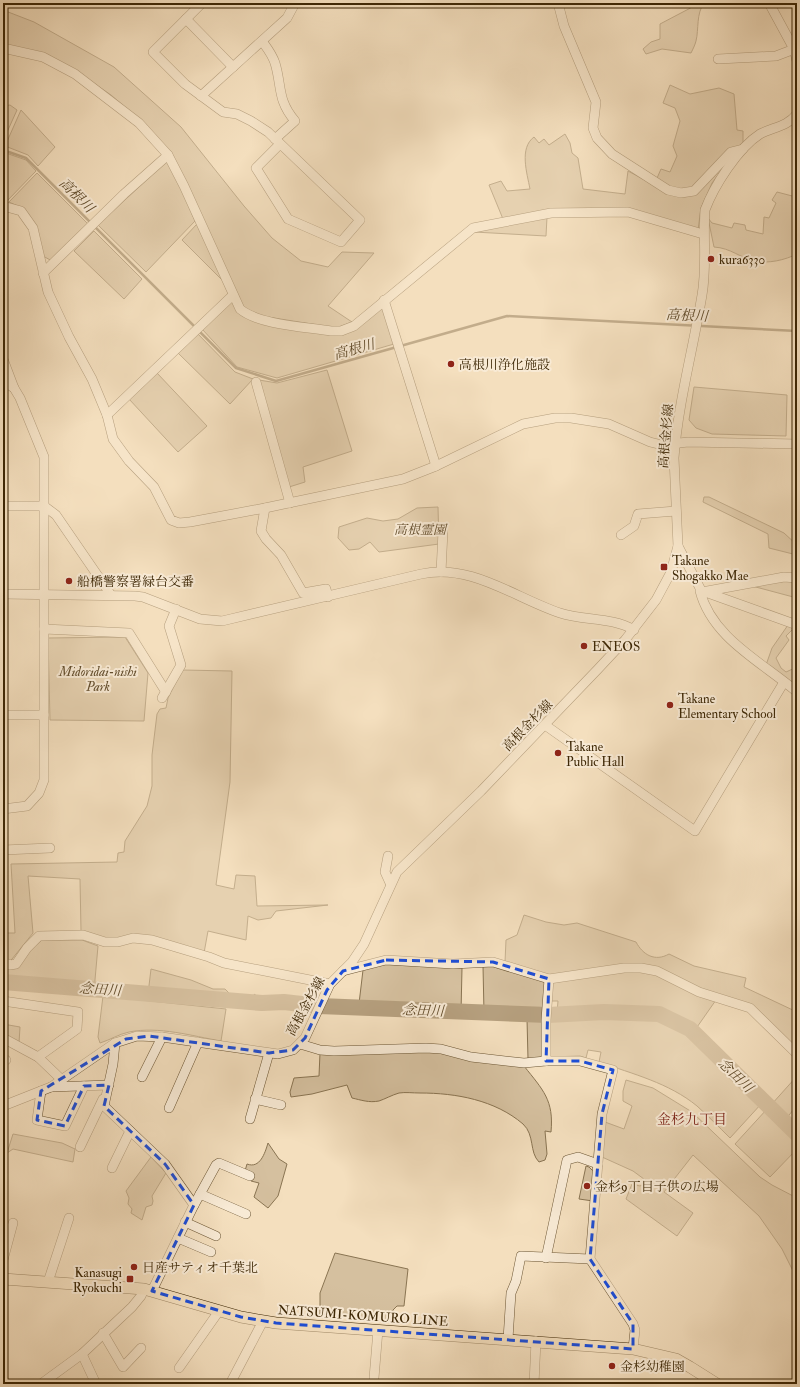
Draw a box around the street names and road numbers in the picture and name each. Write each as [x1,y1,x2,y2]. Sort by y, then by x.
street label: 高根金杉線 [655,403,677,469]
street label: 高根金杉線 [499,697,556,755]
street label: 高根金杉線 [283,974,329,1039]
street label: NATSUMI-KOMURO LINE [277,1302,449,1330]

